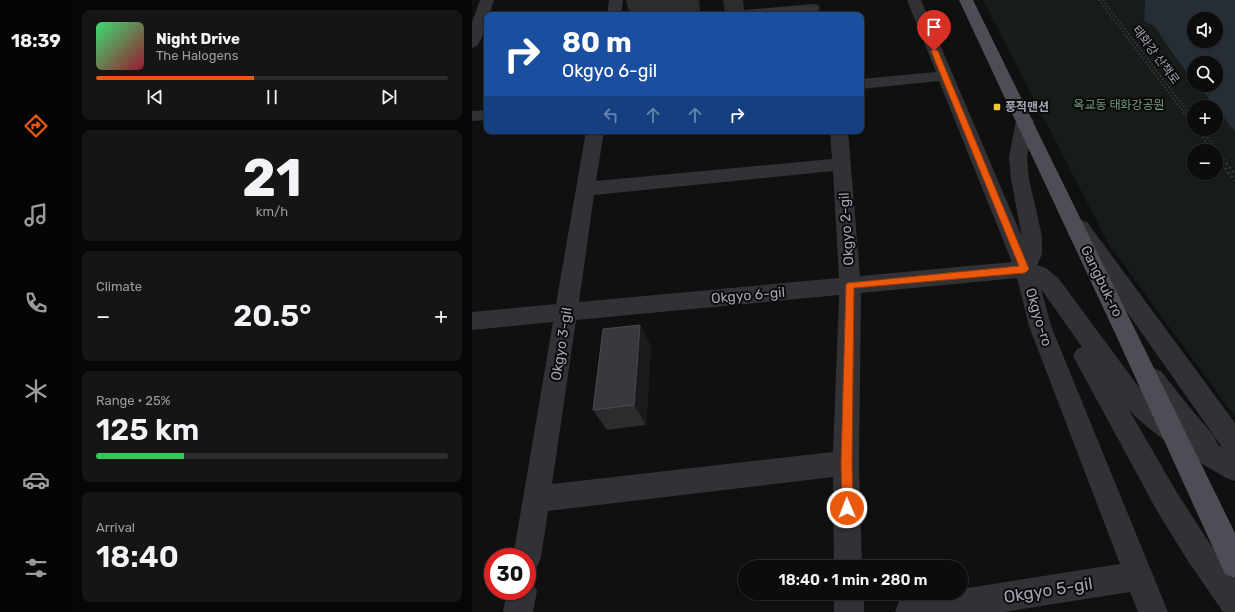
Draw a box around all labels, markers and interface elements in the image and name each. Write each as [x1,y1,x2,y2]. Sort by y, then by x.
pin [917,10,951,51]
map controls [1187,12,1223,180]
button: sound [1187,12,1223,48]
icon: arrive [923,16,945,38]
street label: 태화강 산책로 [1130,23,1182,87]
text: 80 m [562,26,632,59]
icon: right [496,28,548,80]
text: 18:39 [11,30,61,52]
text: Night Drive [156,30,240,48]
text: The Halogens [156,48,238,63]
button: search [1187,56,1223,92]
text: Okgyo 6-gil [562,60,657,82]
icon: previous [144,86,166,108]
icon: pause [261,86,283,108]
icon: next [378,86,400,108]
park label: 옥교동 태화강공원 [1073,98,1165,112]
place label: 풍적맨션 [1005,100,1049,114]
button: + [1187,100,1223,136]
marker: 풍적맨션 [992,102,1002,112]
icon: left [600,104,622,126]
icon: ahead [642,104,664,126]
icon: ahead [684,104,706,126]
icon: right [726,104,748,126]
icon: directions [22,112,50,140]
button: − [1187,144,1223,180]
text: 21 [242,147,302,209]
street label: Okgyo 2-gil [835,192,858,266]
icon: music [22,201,50,229]
text: km/h [256,204,288,219]
street label: Gangbuk-ro [1077,243,1126,320]
text: Climate [96,279,142,294]
street label: Okgyo 6-gil [710,284,786,307]
street label: Okgyo-ro [1022,286,1055,348]
icon: phone [22,289,50,317]
text: 20.5° [233,298,311,334]
text: − [96,303,110,330]
text: + [434,303,448,330]
street label: Okgyo 3-gil [547,306,576,382]
icon: climate [22,377,50,405]
text: Range · 25% [96,393,171,408]
text: 125 km [96,412,199,448]
icon: car [22,466,50,494]
position arrow [826,487,868,529]
text: Arrival [96,520,135,535]
text: 18:40 [96,539,179,575]
speed limit sign: 30 [484,548,536,600]
icon: filters [22,554,50,582]
text: 18:40 · 1 min · 280 m [779,571,927,589]
street label: Okgyo 5-gil [1002,573,1094,607]

